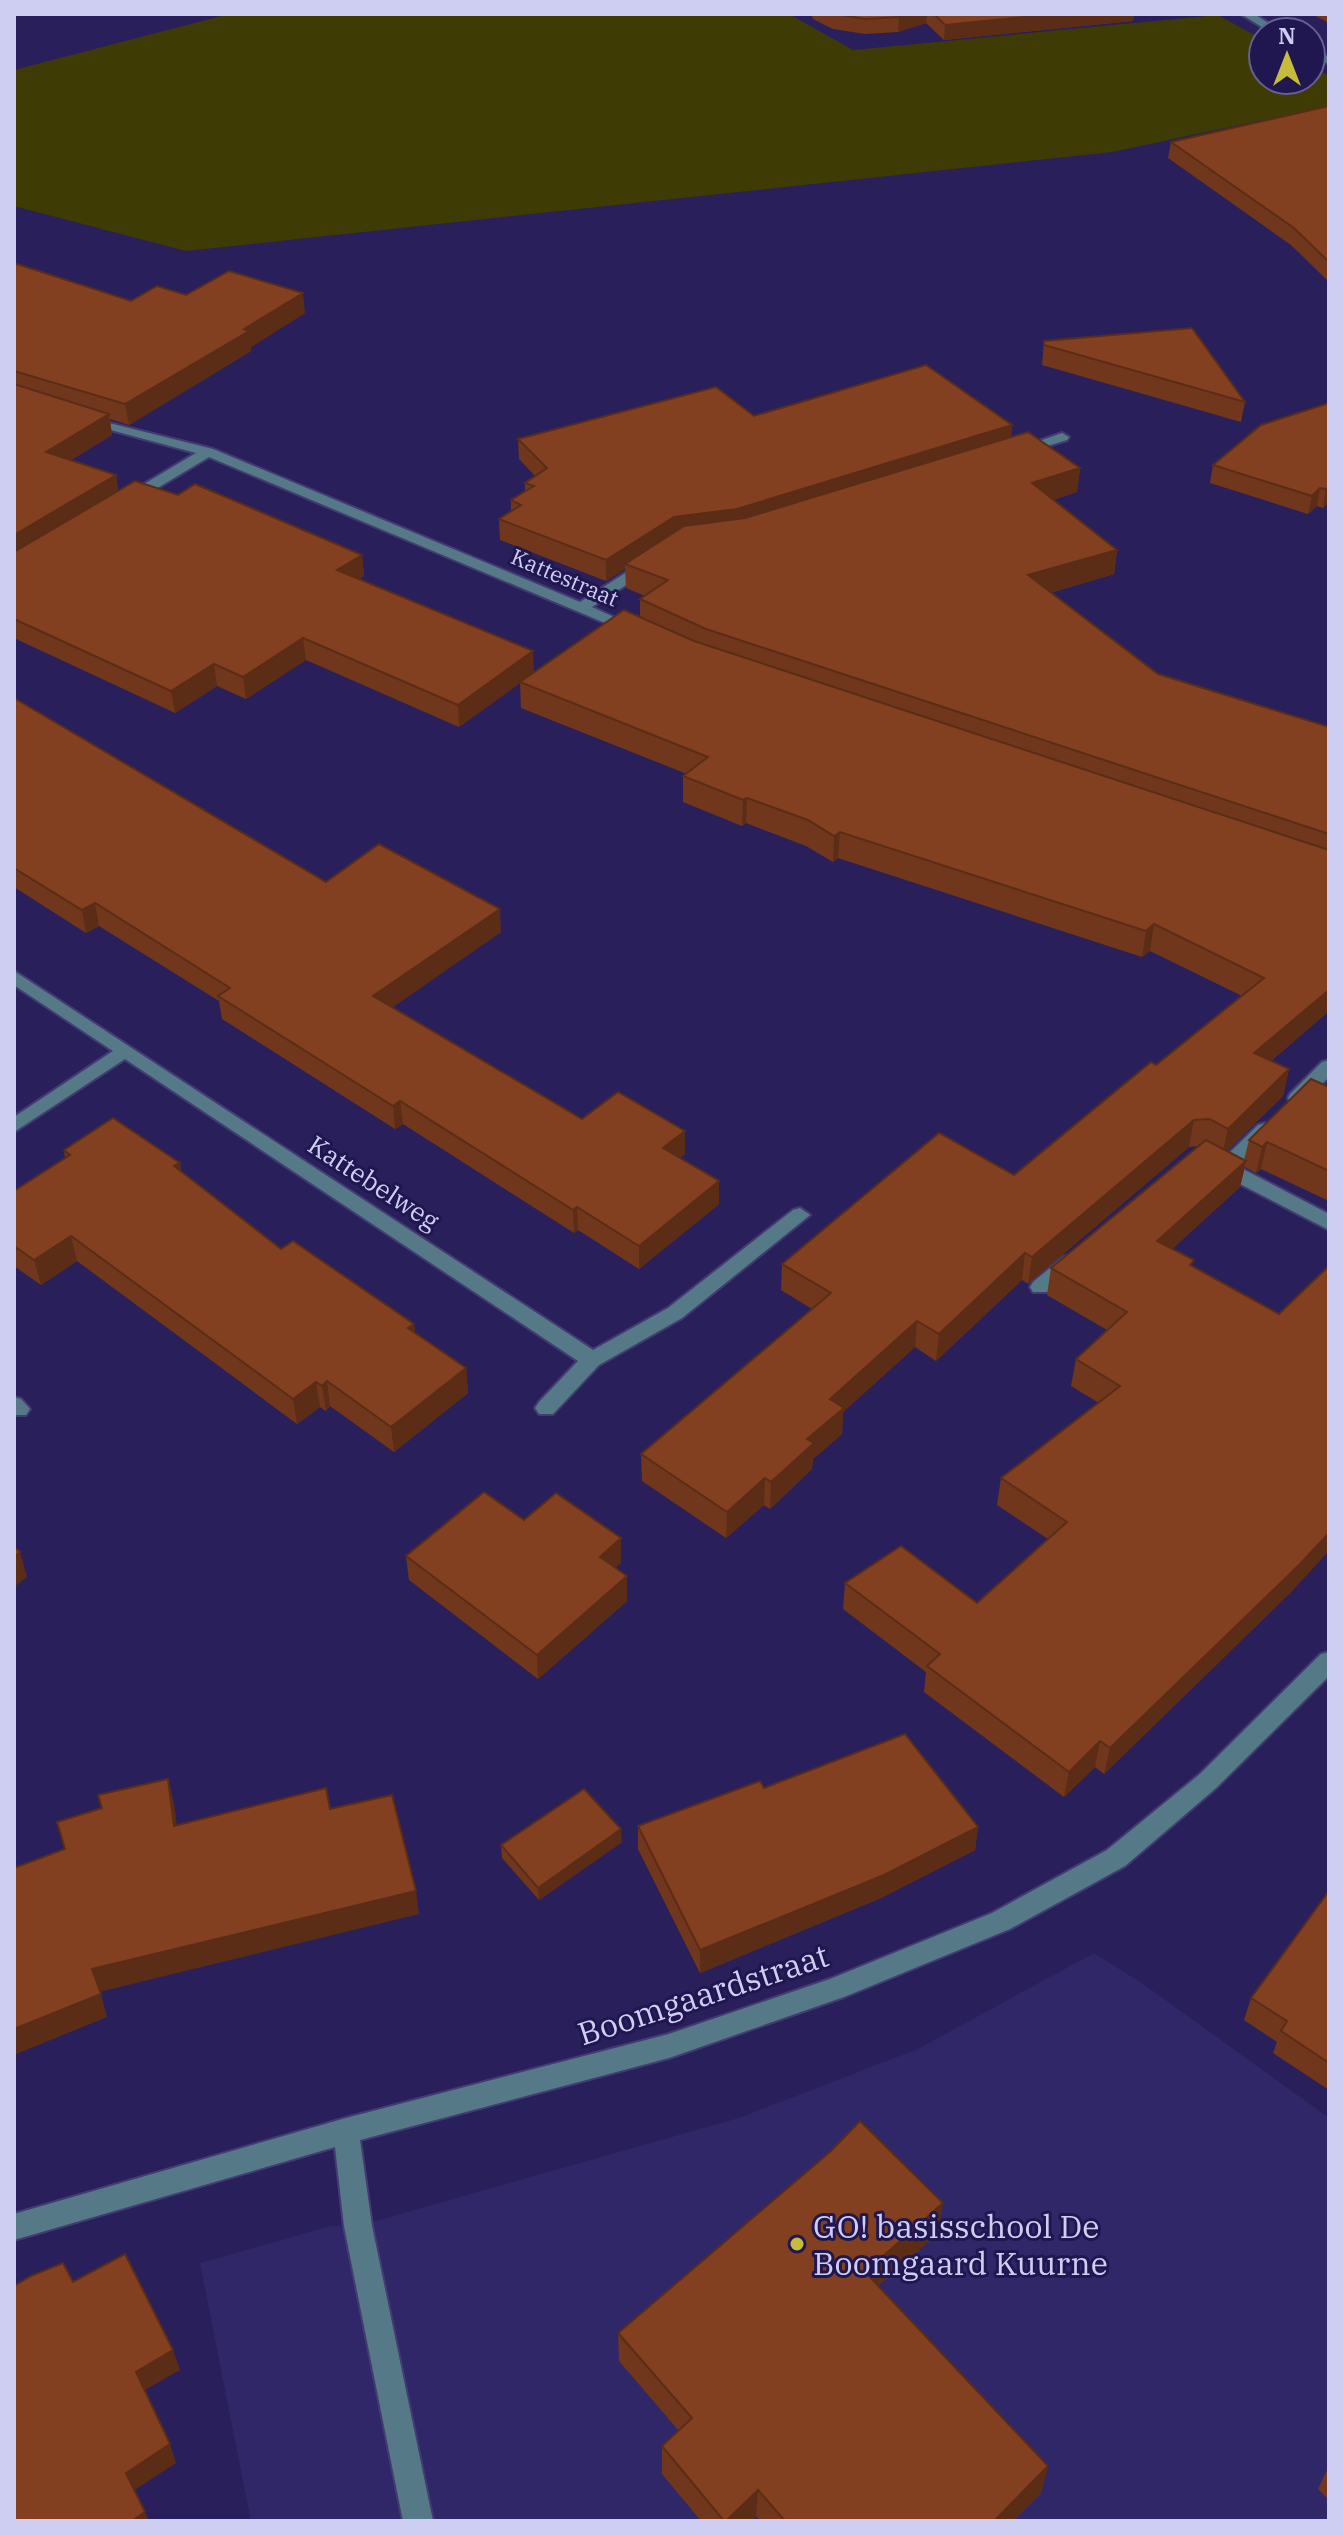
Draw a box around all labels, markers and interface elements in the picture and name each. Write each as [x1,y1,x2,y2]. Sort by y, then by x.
north arrow [1247,16,1327,96]
text: N [1278,21,1296,50]
street label: Kattestraat [507,541,623,613]
street label: Kattebelweg [302,1127,446,1237]
street label: Boomgaardstraat [572,1934,834,2054]
place label: GO! basisschool De Boomgaard Kuurne [813,2205,1108,2284]
marker: GO! basisschool De Boomgaard Kuurne [788,2235,806,2253]

